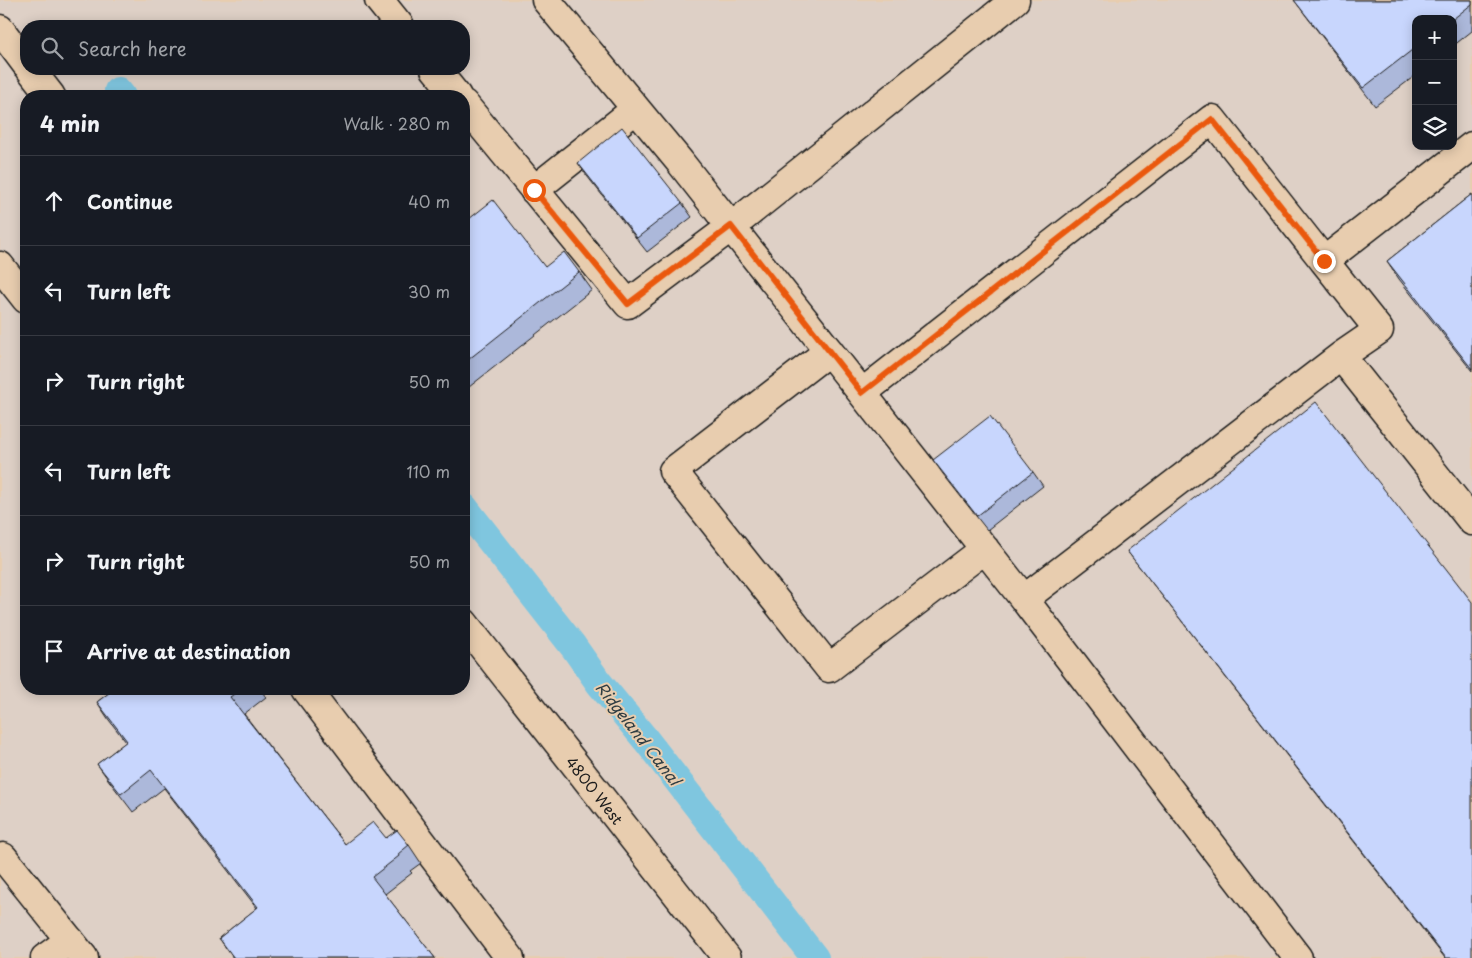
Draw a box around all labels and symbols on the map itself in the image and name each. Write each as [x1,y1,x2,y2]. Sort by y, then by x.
route start [523,179,546,202]
route end [1313,250,1336,273]
water label: Ridgeland Canal [591,676,689,792]
street label: 4800 West [561,751,629,829]

